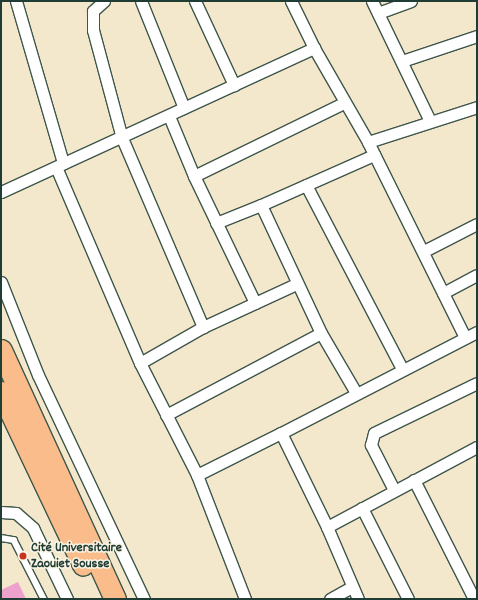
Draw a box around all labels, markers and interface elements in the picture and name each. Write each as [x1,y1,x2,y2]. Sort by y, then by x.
place label: Cité Universitaire Zaouiet Sousse [31,540,122,572]
marker: Cité Universitaire Zaouiet Sousse [18,551,28,561]

